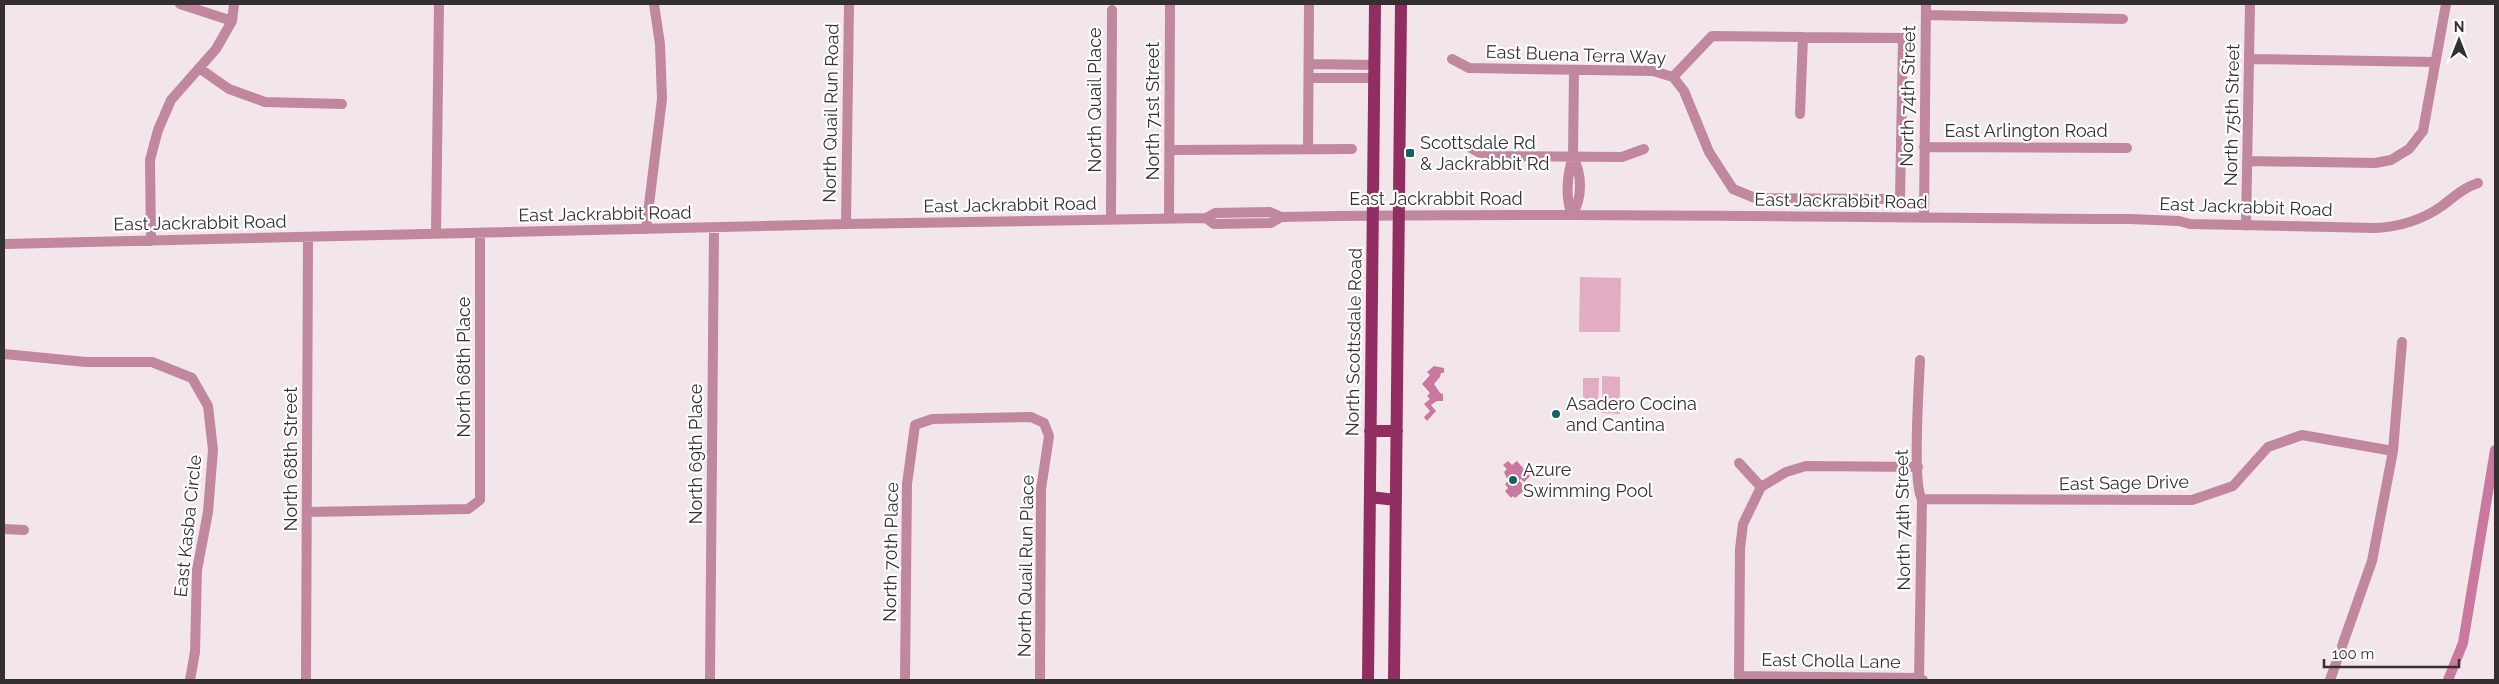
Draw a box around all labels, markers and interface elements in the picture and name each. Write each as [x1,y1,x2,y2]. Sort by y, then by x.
north arrow [2434,15,2484,65]
text: N [2454,19,2464,35]
street label: North Quail Run Road [818,23,843,203]
street label: North 74th Street [1896,25,1919,167]
street label: North Quail Place [1084,27,1105,173]
street label: East Buena Terra Way [1485,41,1667,68]
street label: North 71st Street [1142,42,1163,180]
street label: North 75th Street [2220,44,2243,186]
street label: East Arlington Road [1944,120,2108,141]
place label: Scottsdale Rd & Jackrabbit Rd [1420,132,1549,174]
marker: Scottsdale Rd & Jackrabbit Rd [1404,147,1416,159]
street label: East Jackrabbit Road [1349,188,1523,209]
street label: East Jackrabbit Road [1754,188,1928,213]
street label: East Jackrabbit Road [923,192,1097,217]
street label: East Jackrabbit Road [2159,193,2333,220]
street label: East Jackrabbit Road [518,201,692,226]
street label: East Jackrabbit Road [113,210,287,235]
street label: North Scottsdale Road [1341,248,1366,436]
street label: North 68th Place [453,296,474,437]
street label: North 69th Place [685,383,706,524]
street label: North 68th Street [280,387,301,531]
place label: Asadero Cocina and Cantina [1566,393,1697,435]
marker: Asadero Cocina and Cantina [1550,408,1562,420]
street label: North 74th Street [1891,449,1914,591]
street label: East Kasba Circle [170,453,205,598]
place label: Azure Swimming Pool [1523,459,1653,501]
street label: East Sage Drive [2059,471,2190,494]
street label: North Quail Run Place [1013,474,1038,657]
marker: Azure Swimming Pool [1507,474,1519,486]
street label: North 70th Place [879,481,902,622]
scale bar [2324,636,2459,668]
text: 100 m [2332,645,2374,663]
street label: East Cholla Lane [1761,649,1901,672]

